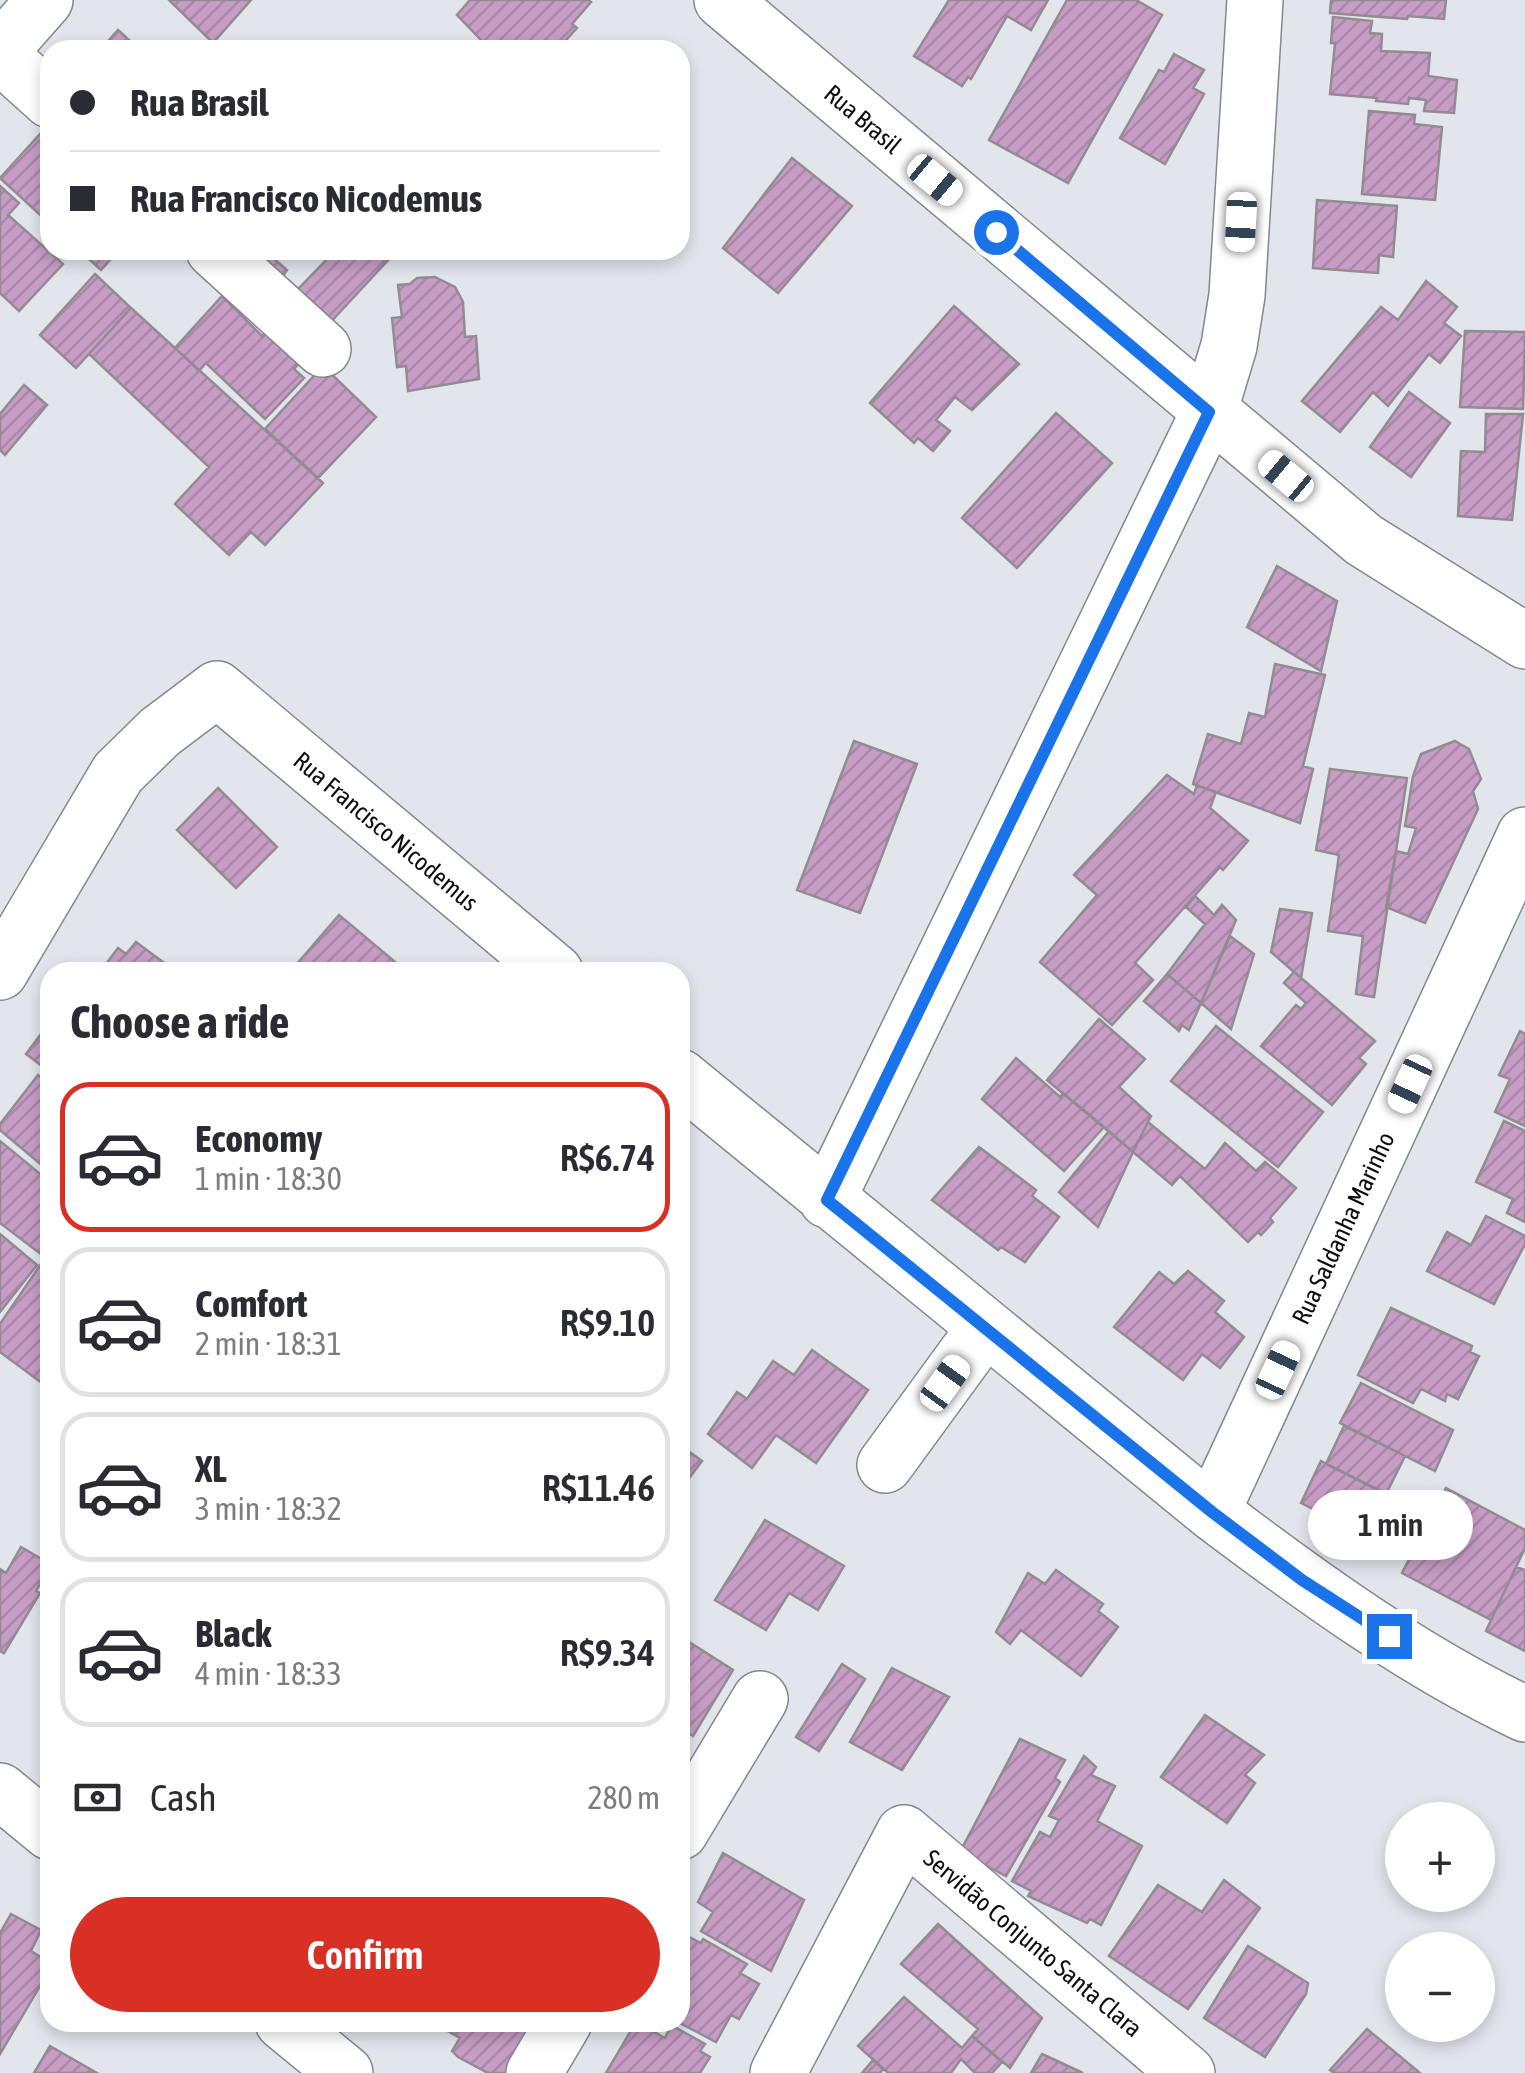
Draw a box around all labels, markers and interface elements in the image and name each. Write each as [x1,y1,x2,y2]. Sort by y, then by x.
street label: Rua Brasil [819,79,907,159]
text: Rua Brasil [130,81,269,124]
car [902,149,968,211]
text: Rua Francisco Nicodemus [130,177,482,220]
car [1224,191,1258,253]
route start [974,210,1019,255]
car [1253,445,1319,507]
street label: Rua Francisco Nicodemus [288,746,484,916]
text: Choose a ride [70,996,289,1048]
car [1384,1050,1436,1118]
icon: car [75,1112,165,1202]
text: Economy [195,1117,322,1160]
street label: Rua Saldanha Marinho [1286,1128,1400,1328]
text: R$6.74 [560,1136,655,1179]
text: 1 min · 18:30 [195,1160,342,1197]
icon: car [75,1277,165,1367]
text: Comfort [195,1282,307,1325]
text: R$9.10 [560,1301,655,1344]
text: 2 min · 18:31 [195,1325,342,1362]
car [1252,1336,1304,1404]
car [915,1350,975,1416]
icon: car [75,1442,165,1532]
text: XL [195,1447,227,1490]
text: R$11.46 [542,1466,655,1509]
text: 3 min · 18:32 [195,1490,342,1527]
callout: 1 min [1306,1491,1472,1561]
text: 1 min [1358,1506,1423,1543]
icon: car [75,1607,165,1697]
text: Black [195,1612,272,1655]
route end [1367,1614,1412,1659]
text: R$9.34 [560,1631,655,1674]
text: 4 min · 18:33 [195,1655,342,1692]
icon: cash [70,1770,125,1825]
text: Cash [150,1776,217,1819]
text: 280 m [587,1779,660,1816]
map controls [1385,1802,1495,2042]
button: + [1385,1802,1495,1912]
street label: Servidão Conjunto Santa Clara [918,1844,1148,2042]
button: Confirm [70,1897,660,2012]
button: − [1385,1932,1495,2042]

